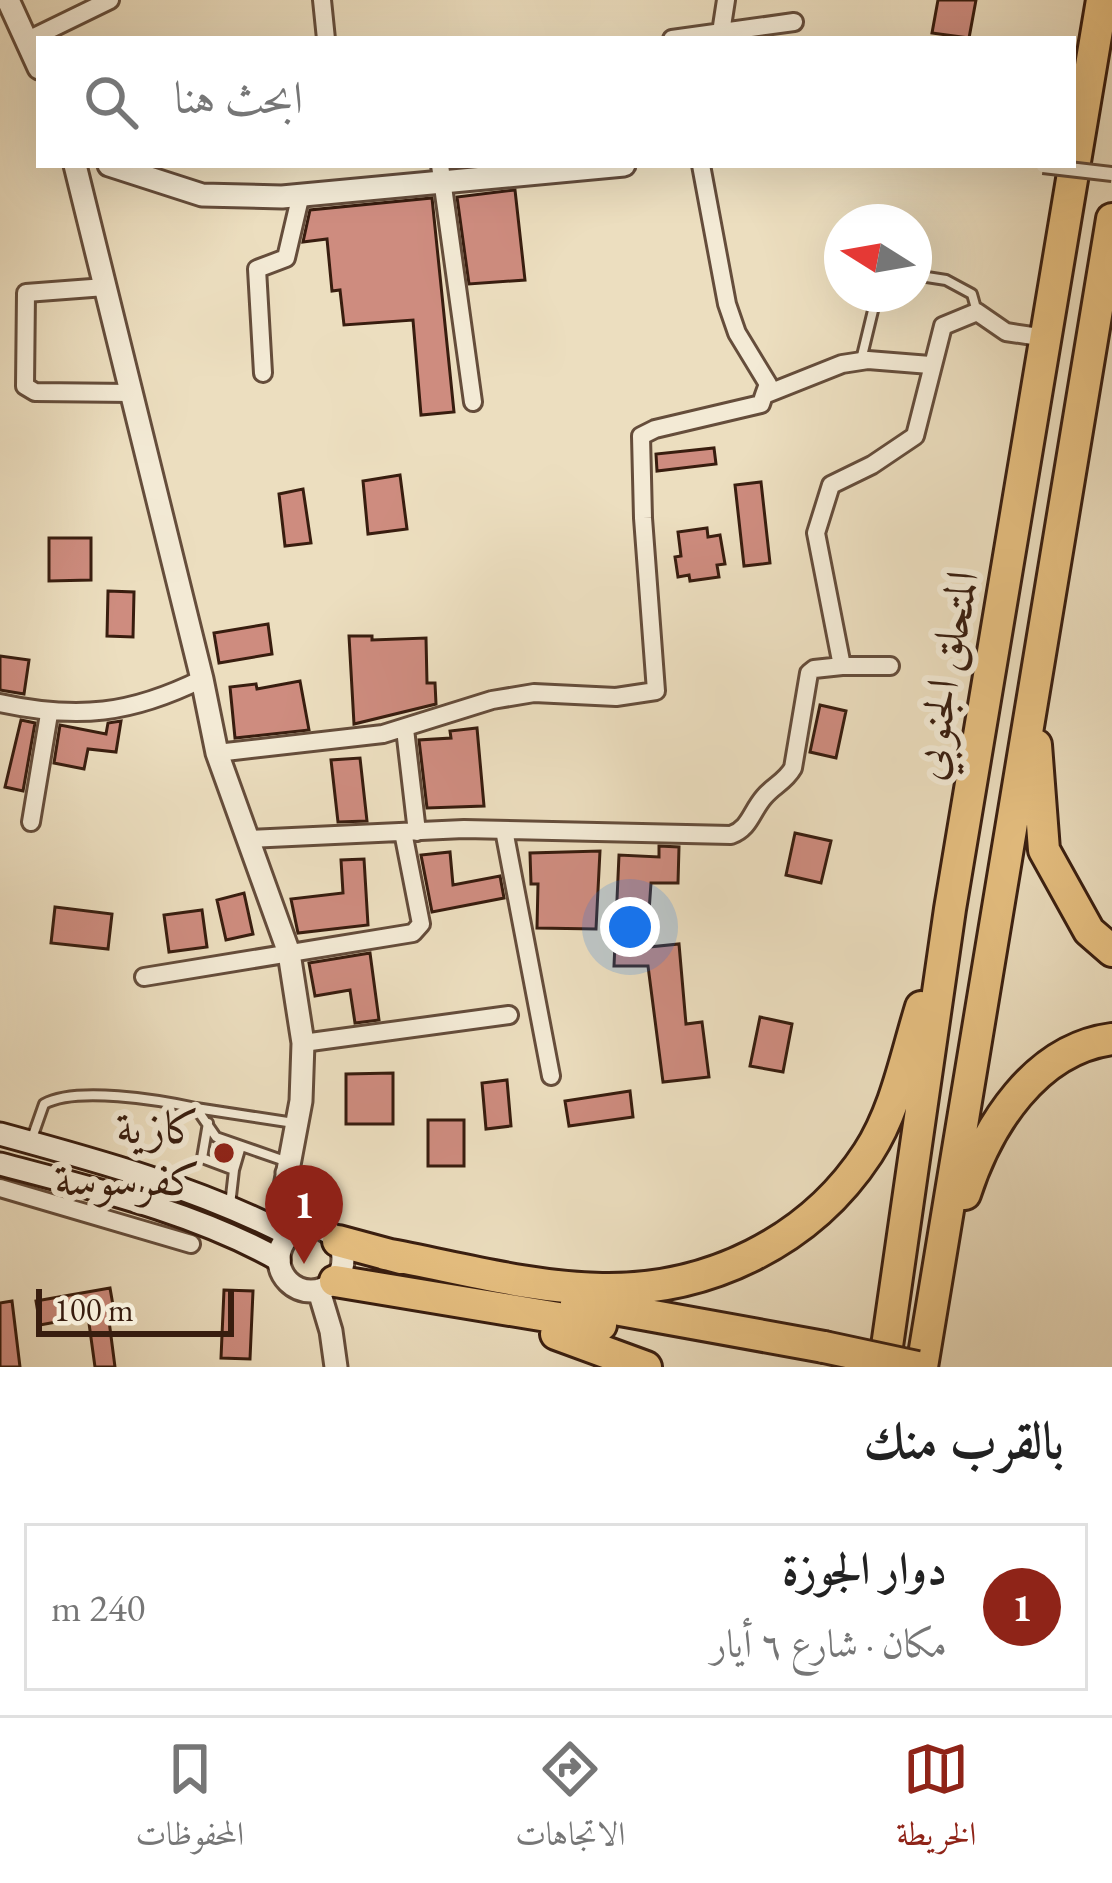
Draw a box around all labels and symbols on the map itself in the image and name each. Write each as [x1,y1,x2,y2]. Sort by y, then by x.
north arrow [824,204,932,312]
street label: المتحلق الجنوبي [897,566,999,785]
your location [600,897,660,957]
place label: كازية كفرسوسة [54,1098,200,1208]
marker: كازية كفرسوسة [211,1140,237,1166]
pin: 1 [265,1165,343,1264]
scale bar [36,1283,234,1336]

